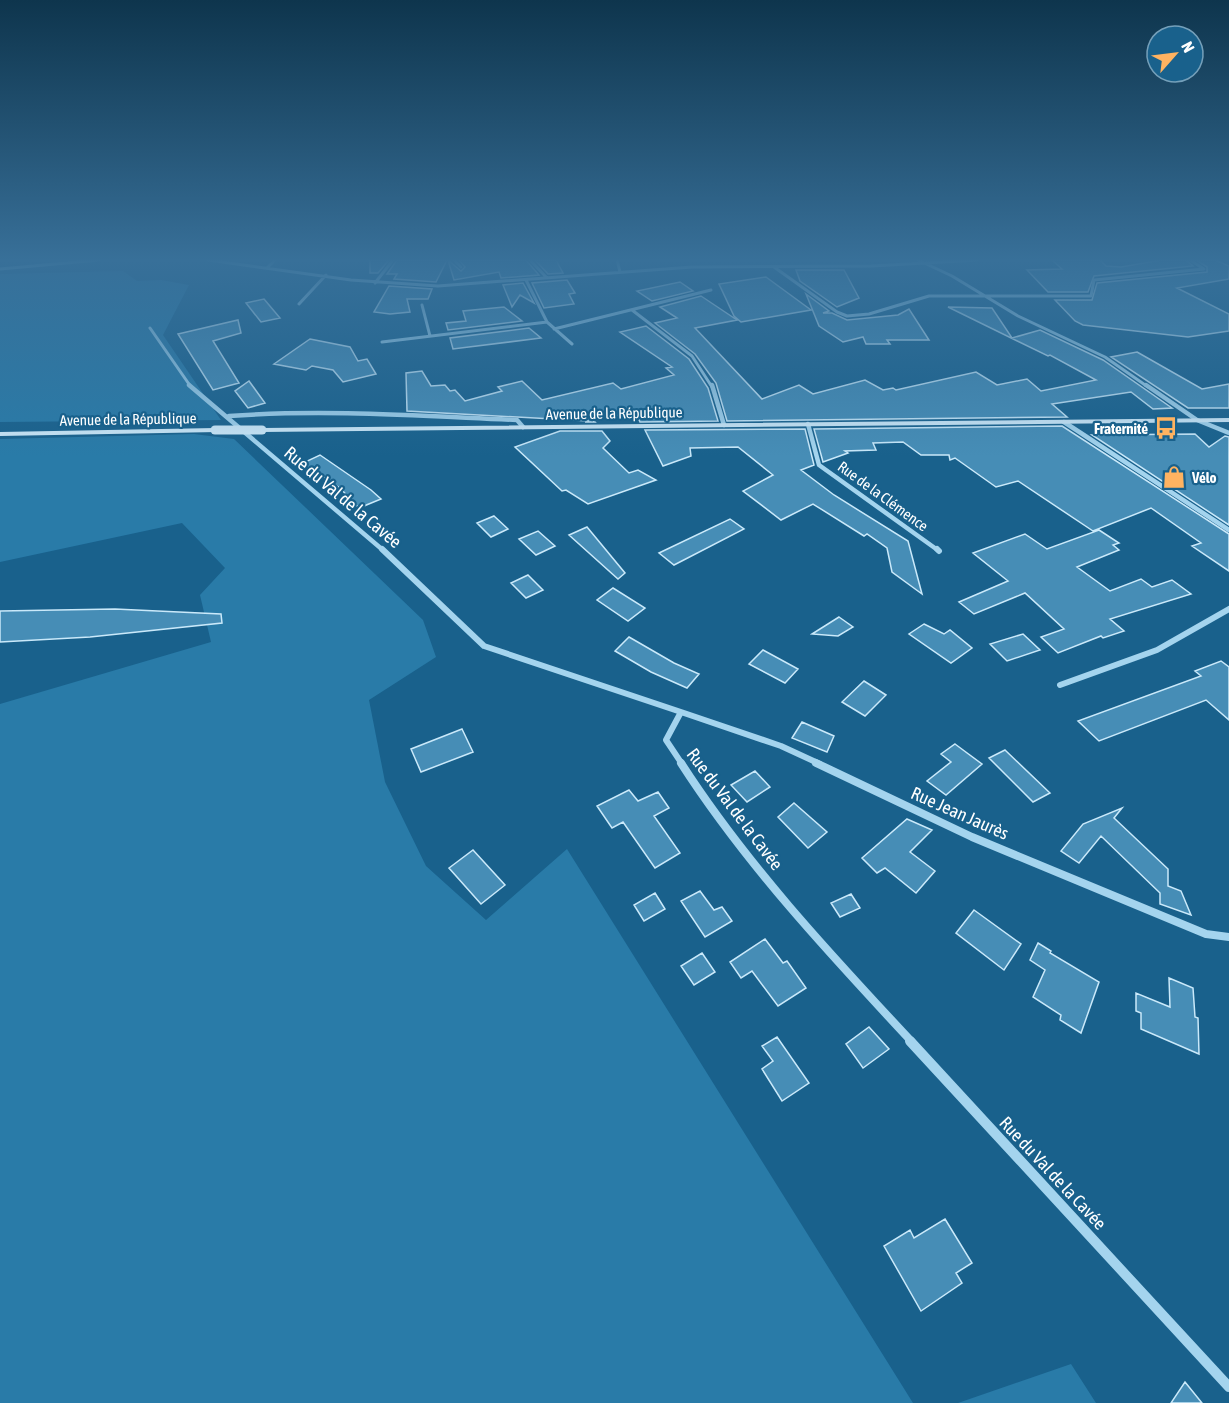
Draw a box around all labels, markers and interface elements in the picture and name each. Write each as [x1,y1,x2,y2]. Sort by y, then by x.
north arrow [1145,24,1205,84]
text: N [1178,39,1198,55]
street label: Avenue de la République [545,403,683,423]
street label: Avenue de la République [59,409,197,429]
bus stop icon: Fraternité [1153,415,1179,441]
place label: Fraternité [1094,420,1148,437]
street label: Rue du Val de la Cavée [280,442,406,552]
street label: Rue de la Clémence [835,458,932,534]
shop icon: Vélo [1161,464,1187,490]
place label: Vélo [1191,469,1217,486]
street label: Rue du Val de la Cavée [682,744,788,874]
street label: Rue Jean Jaurès [908,782,1012,844]
street label: Rue du Val de la Cavée [995,1112,1111,1234]

